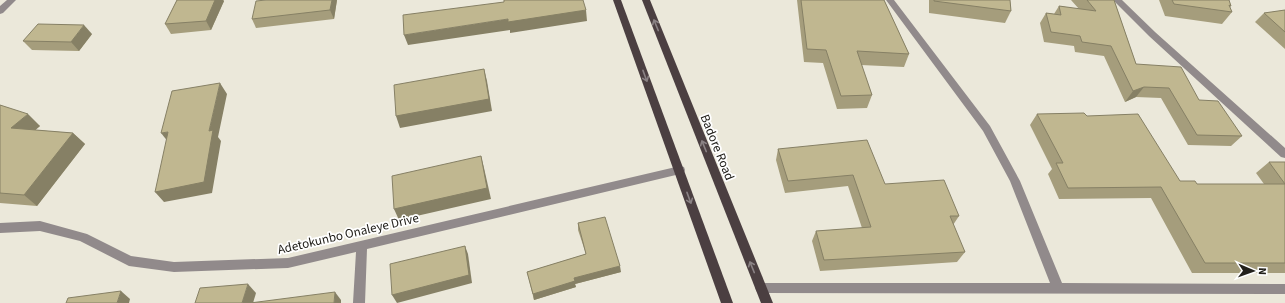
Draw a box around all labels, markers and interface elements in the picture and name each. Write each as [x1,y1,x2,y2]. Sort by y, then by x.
one-way arrow [652,20,659,32]
one-way arrow [642,70,649,83]
street label: Badore Road [696,112,738,183]
one-way arrow [700,141,707,153]
one-way arrow [686,192,694,204]
street label: Adetokunbo Onaleye Drive [276,209,421,259]
north arrow [1233,251,1273,291]
one-way arrow [748,261,756,273]
text: N [1255,267,1270,275]

